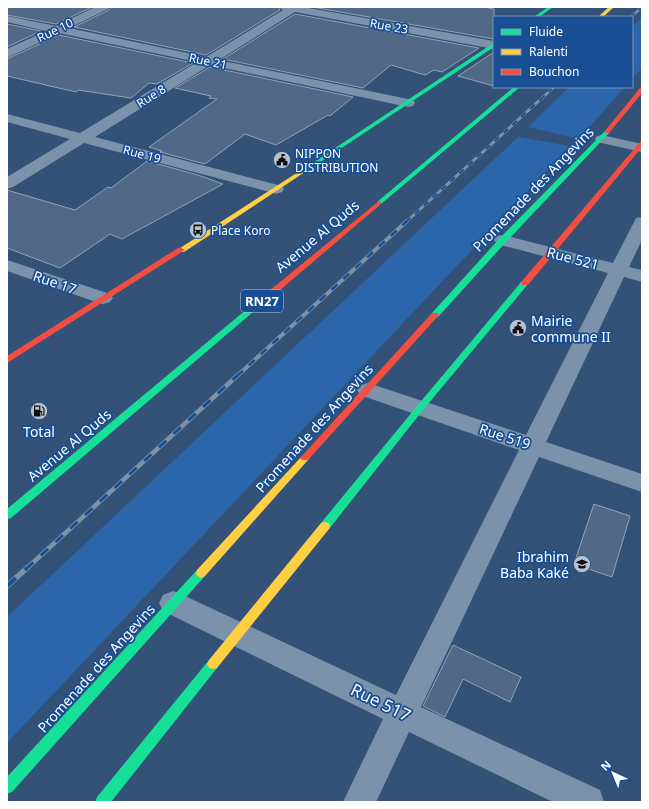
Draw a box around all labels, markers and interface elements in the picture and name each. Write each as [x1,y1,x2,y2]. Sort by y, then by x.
street label: Rue 10 [34,14,76,46]
street label: Rue 23 [369,14,410,38]
legend [493,16,633,88]
text: Fluide [529,23,563,40]
text: Ralenti [529,43,568,60]
street label: Rue 21 [187,49,229,73]
text: Bouchon [529,63,579,80]
street label: Rue 8 [133,80,169,112]
street label: Promenade des Angevins [468,122,598,256]
street label: Rue 19 [121,141,163,167]
place label: NIPPON DISTRIBUTION [295,145,378,176]
public building icon: NIPPON DISTRIBUTION [272,150,292,170]
street label: Avenue Al Quds [271,195,363,277]
bus stop icon: Place Koro [188,220,208,240]
place label: Place Koro [211,222,270,239]
street label: Rue 521 [545,242,601,274]
street label: Rue 17 [31,266,79,298]
road number: RN27 [241,290,283,312]
place label: Mairie commune II [531,311,611,346]
public building icon: Mairie commune II [508,318,528,338]
street label: Promenade des Angevins [251,359,377,496]
fuel station icon: Total [29,401,49,421]
street label: Avenue Al Quds [23,404,115,486]
street label: Rue 519 [477,419,533,453]
place label: Total [23,422,55,441]
place label: Ibrahim Baba Kaké [500,547,569,582]
school or university icon: Ibrahim Baba Kaké [572,554,592,574]
street label: Promenade des Angevins [33,599,159,736]
street label: Rue 517 [347,678,415,726]
north arrow [593,753,633,793]
text: N [597,757,614,774]

